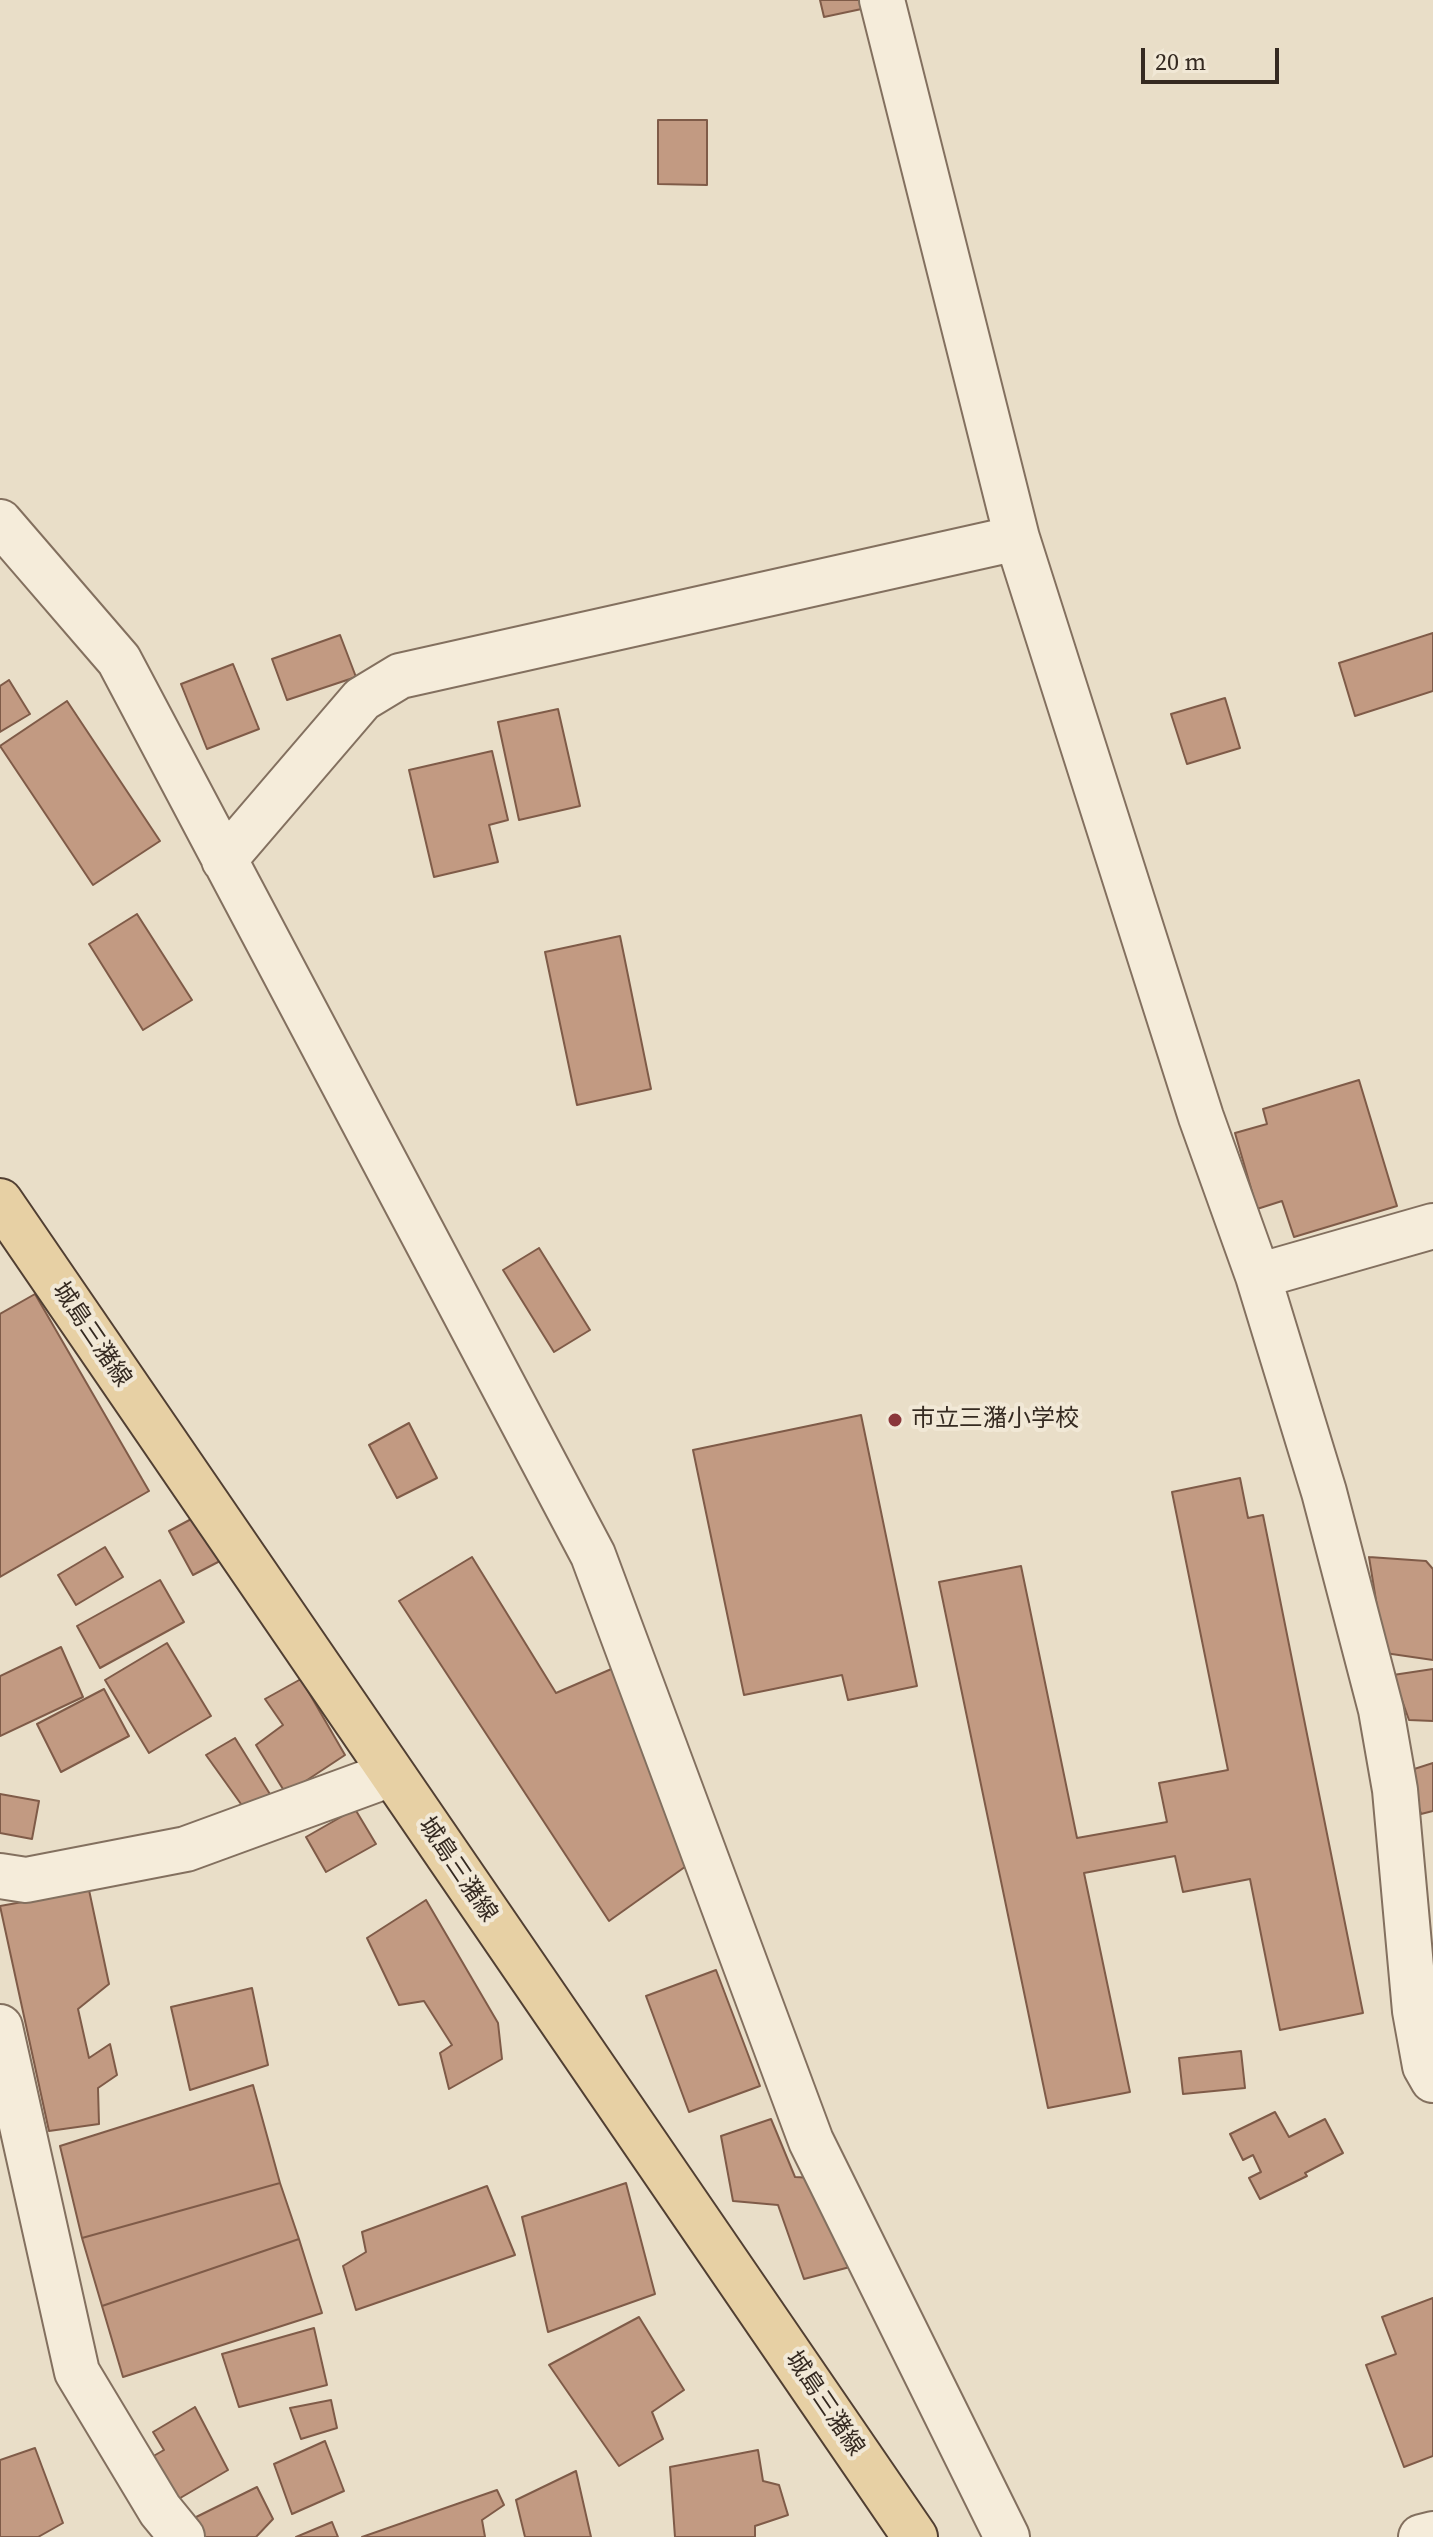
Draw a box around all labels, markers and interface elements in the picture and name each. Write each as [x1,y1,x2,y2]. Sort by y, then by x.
scale bar [1145,32,1283,82]
text: 20 m [1155,45,1206,78]
street label: 城島三潴線 [46,1277,136,1393]
place label: 市立三潴小学校 [911,1406,1079,1434]
marker: 市立三潴小学校 [886,1411,904,1429]
street label: 城島三潴線 [412,1812,502,1928]
street label: 城島三潴線 [779,2346,869,2462]

